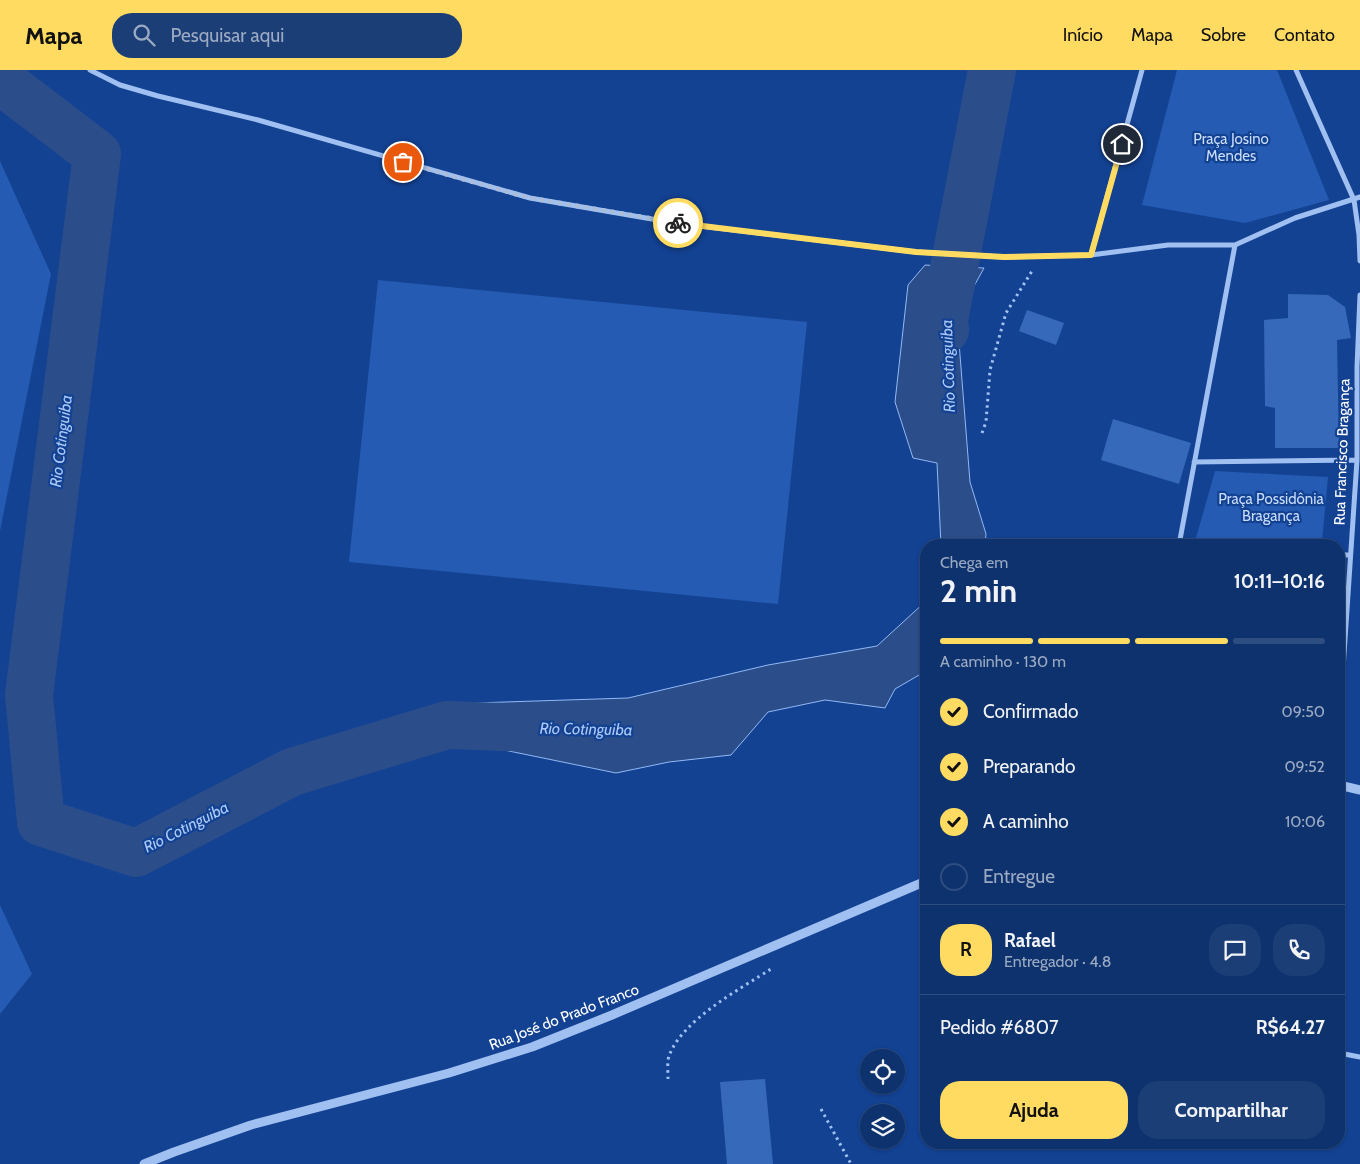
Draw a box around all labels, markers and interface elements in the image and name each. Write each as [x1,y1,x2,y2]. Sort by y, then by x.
search box [112,13,462,58]
text: Mapa [25,21,82,50]
icon: search [130,21,158,49]
text: Pesquisar aqui [170,24,284,47]
text: Início [1063,24,1103,46]
text: Mapa [1131,24,1173,46]
text: Sobre [1201,24,1246,46]
text: Contato [1274,24,1335,46]
pin [1101,123,1143,165]
icon: home [1108,130,1136,158]
park label: Praça Josino Mendes [1193,130,1269,165]
pin [382,141,424,183]
icon: bag [389,148,417,176]
courier [653,198,703,248]
icon: bike [664,209,692,237]
water label: Rio Cotinguiba [937,319,959,413]
street label: Rua Francisco Bragança [1330,377,1354,526]
water label: Rio Cotinguiba [46,394,76,488]
park label: Praça Possidônia Bragança [1218,490,1324,525]
text: Chega em [940,553,1008,572]
text: 10:11–10:16 [1234,570,1325,593]
text: 2 min [940,571,1017,610]
text: A caminho · 130 m [940,652,1066,671]
icon: check [940,698,968,726]
text: Confirmado [983,700,1079,723]
text: 09:50 [1282,702,1325,721]
water label: Rio Cotinguiba [539,719,633,739]
icon: check [940,753,968,781]
text: Preparando [983,755,1076,778]
text: 09:52 [1284,757,1325,776]
water label: Rio Cotinguiba [140,797,232,857]
icon: check [940,808,968,836]
text: A caminho [983,810,1069,833]
text: 10:06 [1285,812,1325,831]
text: Entregue [983,865,1055,888]
button: chat [1209,924,1261,976]
button: phone [1273,924,1325,976]
text: Rafael [1004,929,1056,952]
text: R [960,938,972,961]
text: Entregador · 4.8 [1004,952,1111,971]
street label: Rua José do Prado Franco [487,980,641,1054]
text: Pedido #6807 [940,1016,1058,1039]
text: R$64.27 [1256,1016,1325,1039]
map controls [860,1049,905,1149]
button: locate [860,1049,905,1094]
button: Ajuda [940,1081,1128,1139]
button: Compartilhar [1138,1081,1325,1139]
button: layers [860,1104,905,1149]

